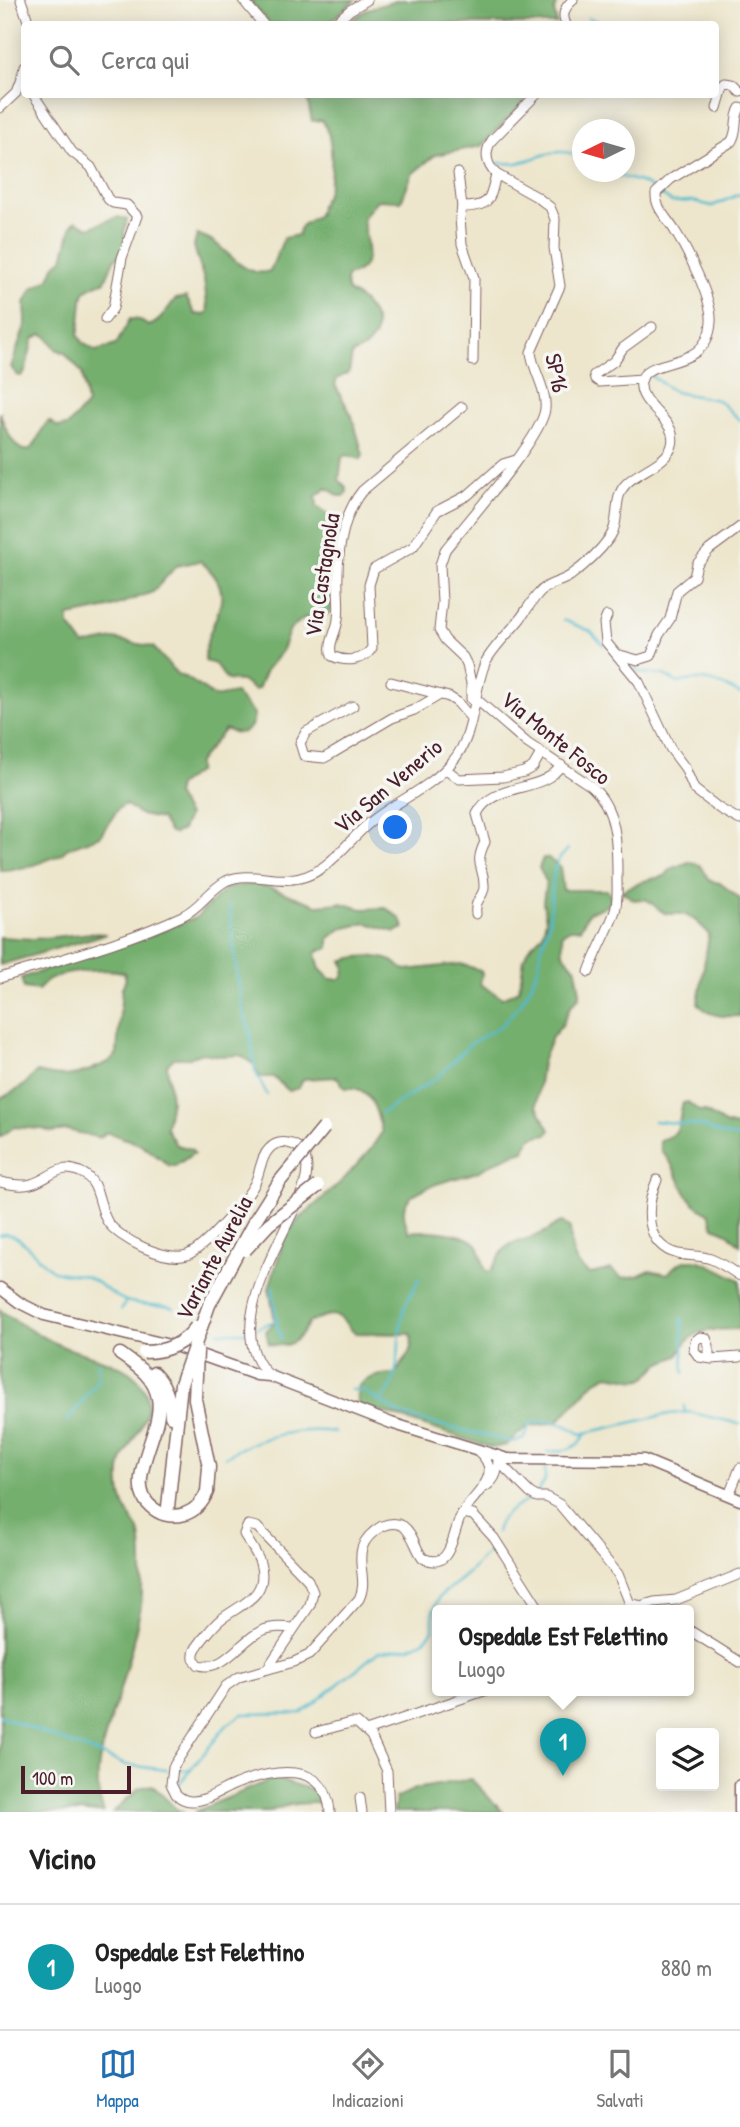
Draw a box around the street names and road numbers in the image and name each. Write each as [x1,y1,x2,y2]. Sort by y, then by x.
street label: SP16 [538,351,577,395]
street label: Via Castagnola [296,511,347,639]
street label: Via Monte Fosco [495,684,618,792]
street label: Via San Venerio [327,731,448,840]
street label: Variante Aurelia [168,1190,259,1325]

